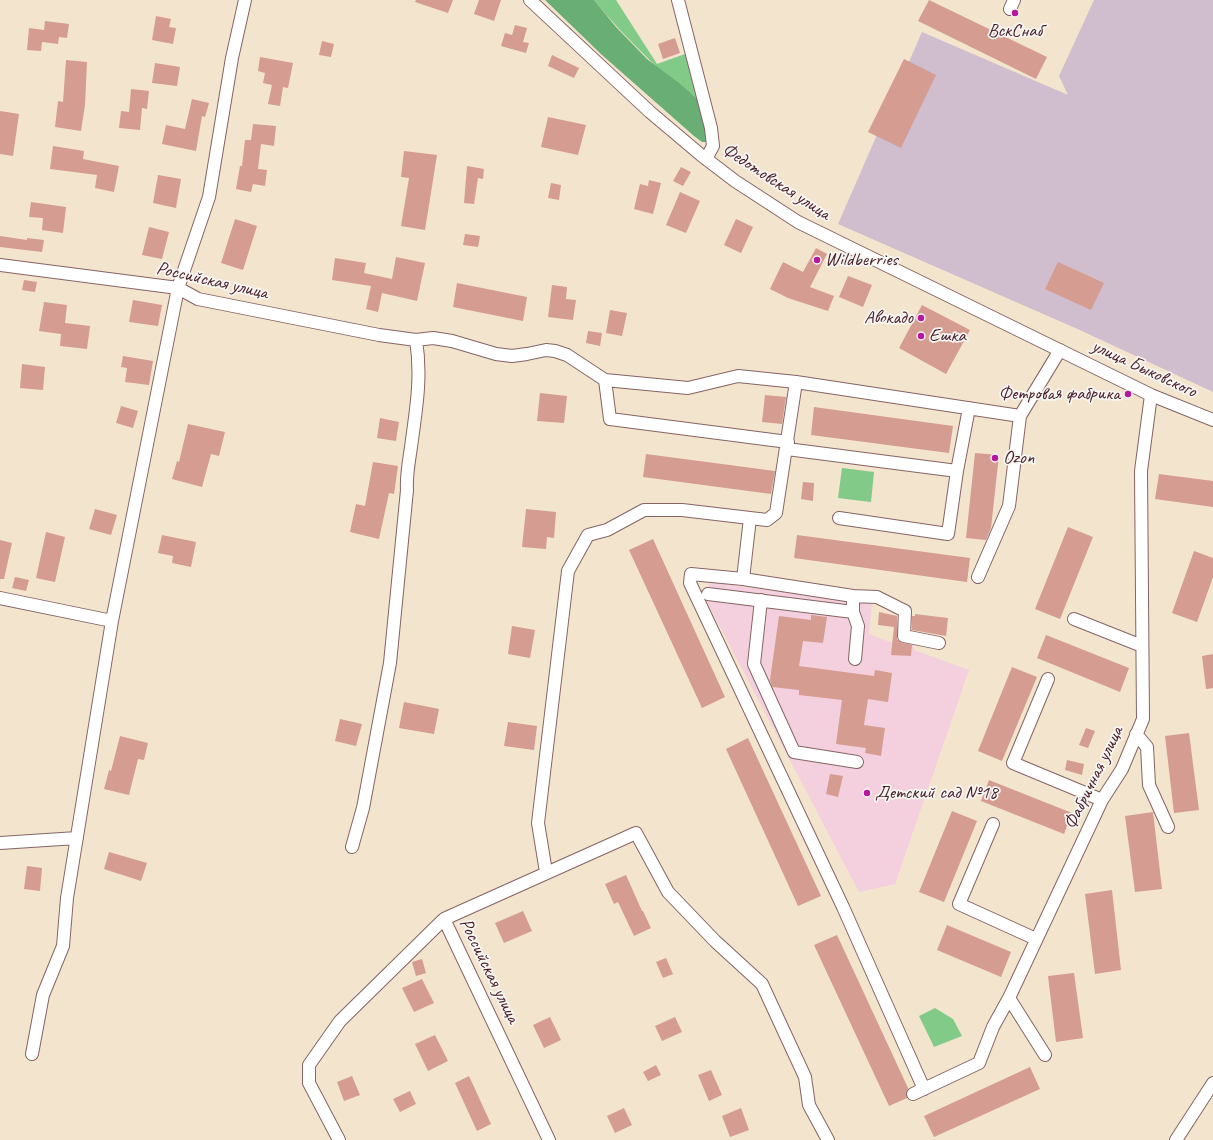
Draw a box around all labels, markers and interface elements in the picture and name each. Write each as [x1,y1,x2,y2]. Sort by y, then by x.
marker: ВскСнаб [1010,8,1020,18]
place label: ВскСнаб [988,20,1042,42]
street label: Федотовская улица [717,138,835,226]
place label: Wildberries [825,249,898,271]
marker: Wildberries [812,255,822,265]
street label: Российская улица [154,257,270,305]
place label: Авокадо [864,307,913,329]
marker: Авокадо [916,313,926,323]
place label: Ешка [929,325,966,347]
marker: Ешка [916,331,926,341]
street label: улица Быковского [1088,335,1200,403]
place label: Фетровая фабрика [999,383,1120,405]
marker: Фетровая фабрика [1123,389,1133,399]
place label: Ozon [1003,447,1034,469]
marker: Ozon [990,453,1000,463]
street label: Фабричная улица [1059,723,1129,833]
place label: Детский сад №18 [875,782,998,804]
marker: Детский сад №18 [862,788,872,798]
street label: Российская улица [454,915,524,1027]

